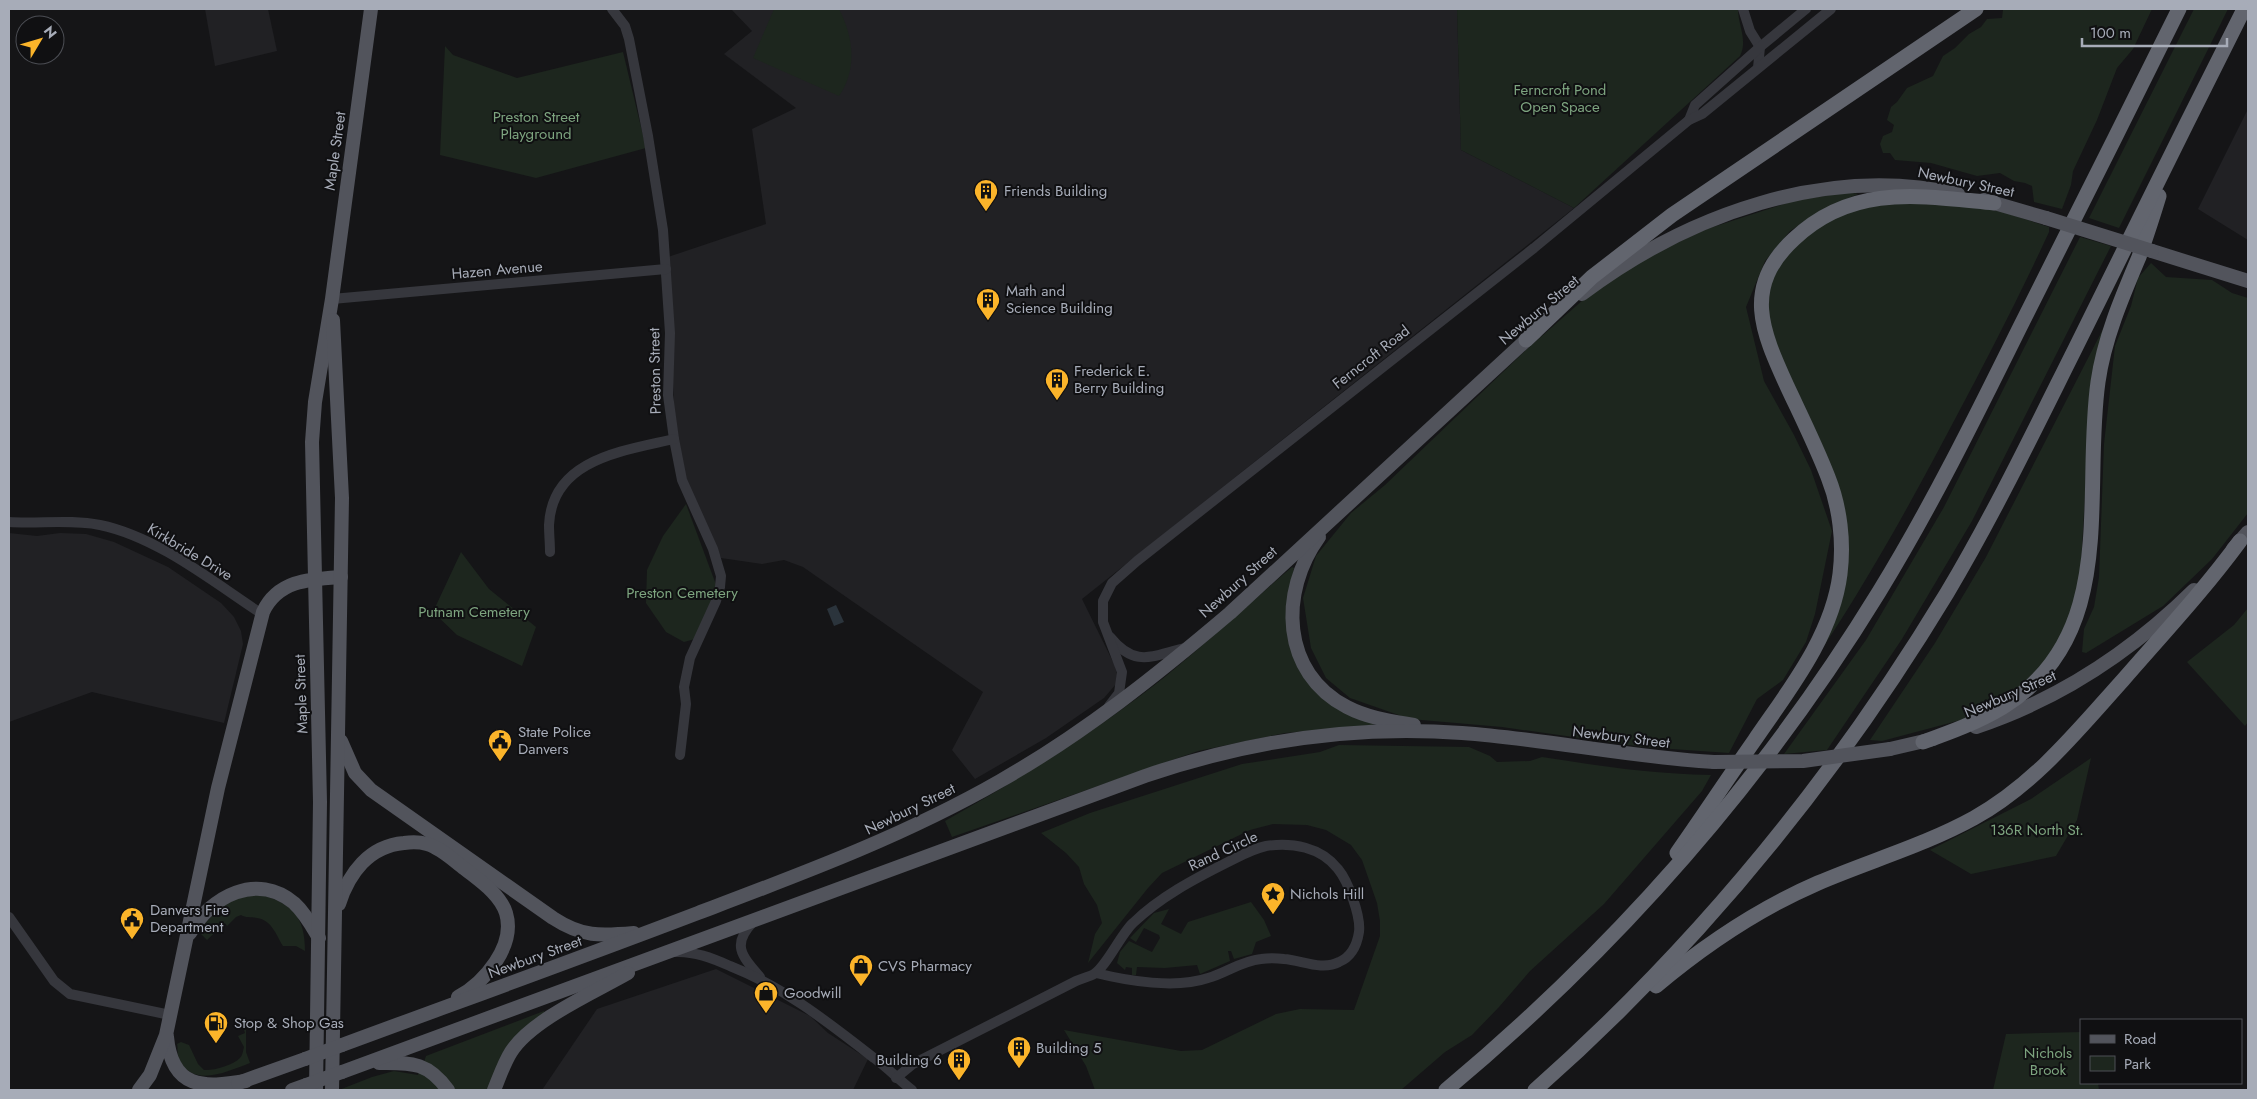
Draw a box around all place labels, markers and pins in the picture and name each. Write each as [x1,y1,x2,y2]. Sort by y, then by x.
building icon: Friends Building [973,178,999,212]
place label: Friends Building [1004,180,1107,202]
place label: Math and Science Building [1006,280,1113,319]
building icon: Math and Science Building [975,287,1001,321]
place label: Frederick E. Berry Building [1074,360,1164,399]
building icon: Frederick E. Berry Building [1044,367,1070,401]
place label: State Police Danvers [518,721,591,760]
public building icon: State Police Danvers [487,728,513,762]
place icon: Nichols Hill [1260,881,1286,915]
place label: Nichols Hill [1290,883,1364,905]
place label: Danvers Fire Department [150,899,229,938]
public building icon: Danvers Fire Department [119,906,145,940]
shop icon: CVS Pharmacy [848,953,874,987]
place label: CVS Pharmacy [878,955,972,977]
shop icon: Goodwill [753,980,779,1014]
place label: Goodwill [784,982,842,1004]
fuel station icon: Stop & Shop Gas [203,1010,229,1044]
place label: Stop & Shop Gas [234,1012,344,1034]
building icon: Building 5 [1006,1035,1032,1069]
place label: Building 5 [1036,1037,1101,1059]
building icon: Building 6 [946,1047,972,1081]
place label: Building 6 [876,1049,942,1071]

